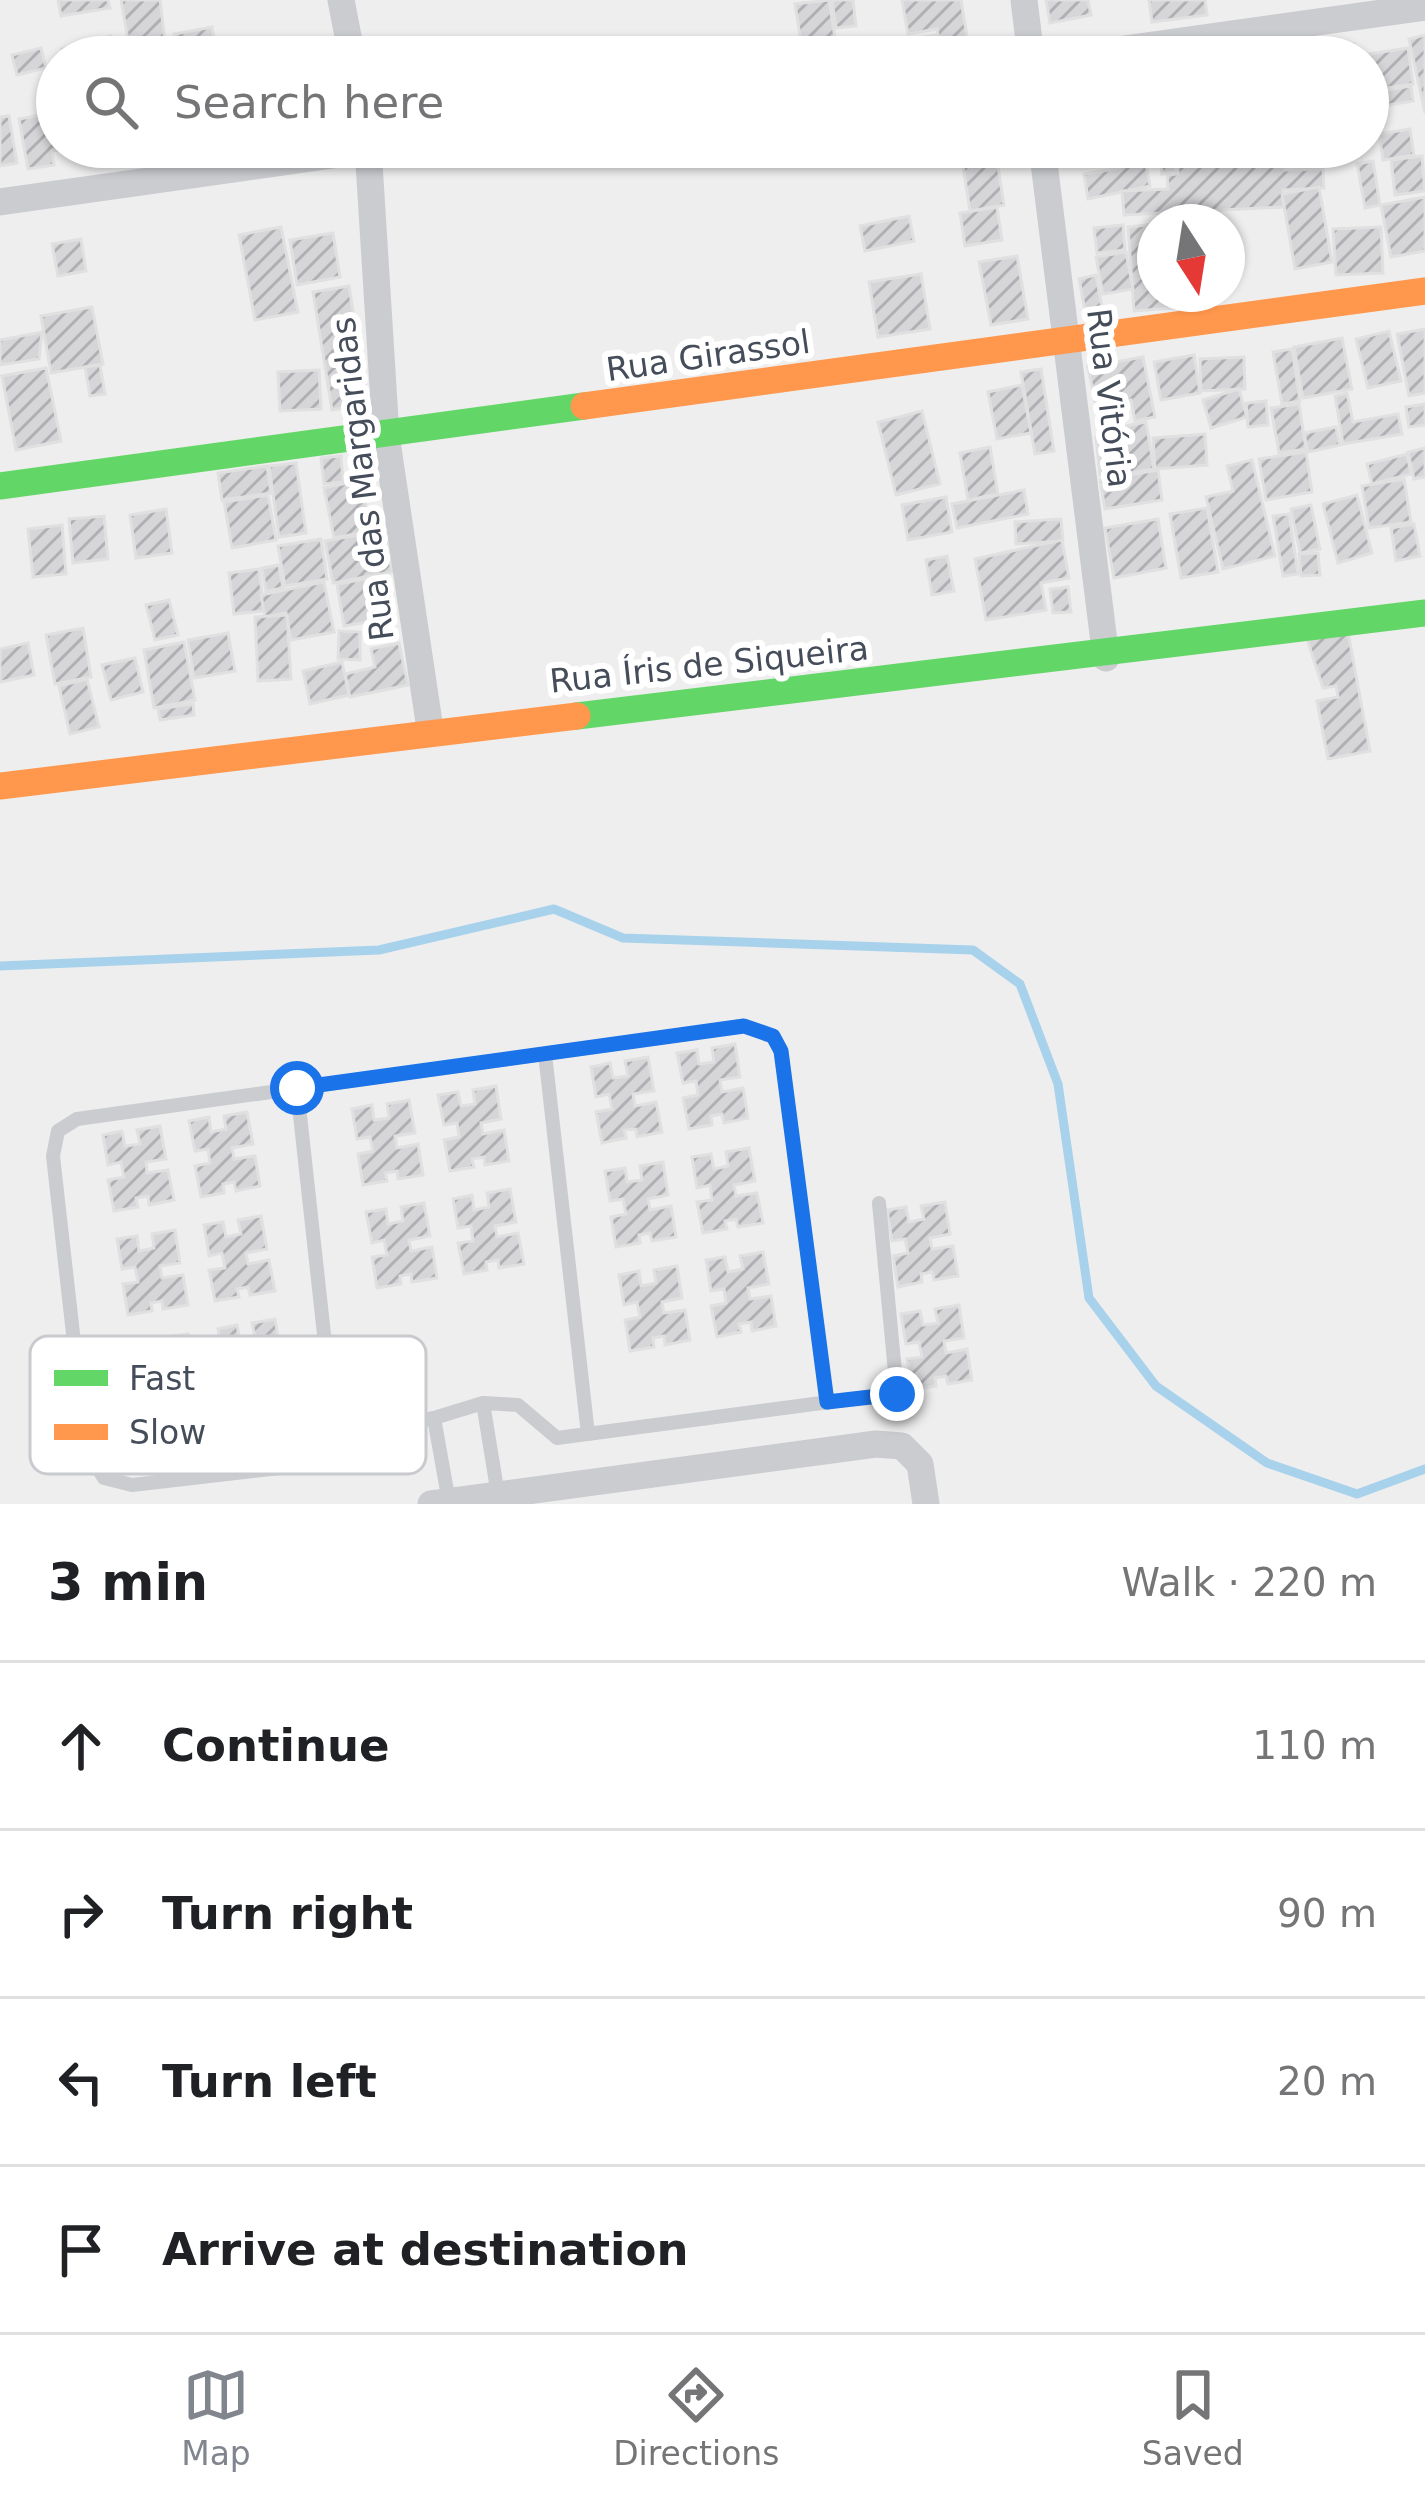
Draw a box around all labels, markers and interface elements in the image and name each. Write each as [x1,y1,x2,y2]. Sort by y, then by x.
search box [36,36,1389,168]
icon: search [78,69,144,135]
text: Search here [174,76,444,129]
north arrow [1137,204,1245,312]
street label: Rua Vitória [1079,306,1140,490]
street label: Rua das Margaridas [323,315,402,643]
street label: Rua Girassol [604,322,812,389]
street label: Rua Íris de Siqueira [548,627,870,701]
route start [270,1061,324,1115]
legend [30,1336,426,1474]
text: Fast [129,1359,195,1398]
route end [870,1367,924,1421]
text: Slow [129,1413,206,1452]
text: 3 min [48,1553,208,1612]
text: Walk · 220 m [1122,1560,1377,1605]
icon: ahead [48,1713,114,1779]
text: Continue [162,1719,390,1772]
text: 110 m [1252,1723,1377,1768]
icon: right [48,1881,114,1947]
text: Turn right [162,1887,413,1940]
text: 90 m [1277,1891,1377,1936]
icon: left [48,2049,114,2115]
text: Turn left [162,2055,377,2108]
text: 20 m [1277,2059,1377,2104]
icon: arrive [48,2217,114,2283]
text: Arrive at destination [162,2223,688,2276]
tab: Map [181,2362,251,2473]
tab: Directions [613,2362,779,2473]
tab: Saved [1142,2362,1244,2473]

